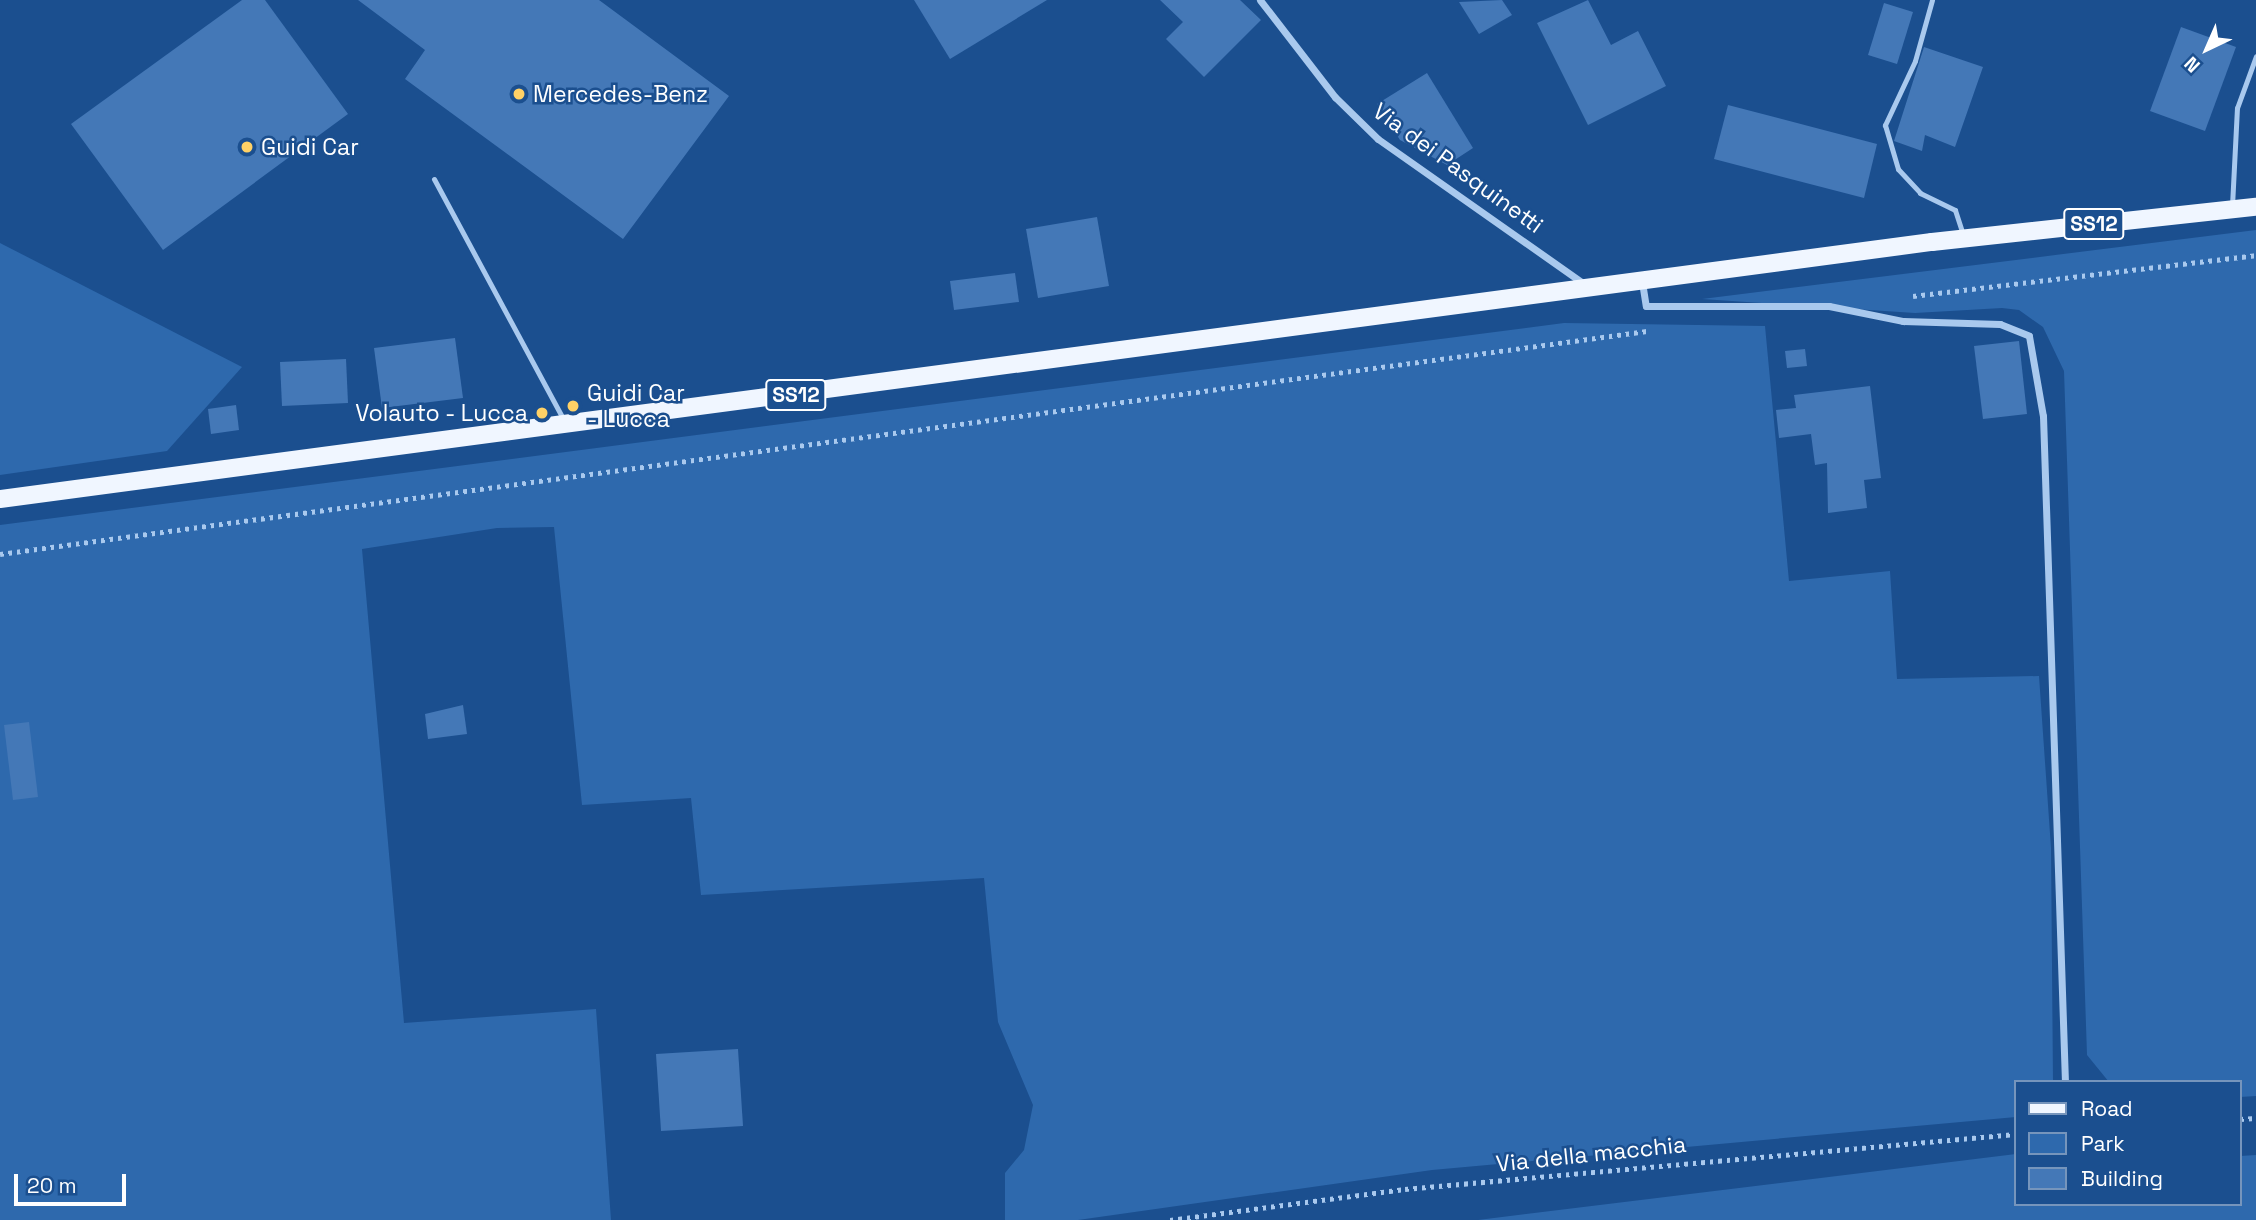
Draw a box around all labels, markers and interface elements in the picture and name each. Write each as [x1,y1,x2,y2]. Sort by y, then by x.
north arrow [2172,14,2242,84]
text: N [2179,51,2205,78]
place label: Mercedes-Benz [533,80,708,108]
marker: Mercedes-Benz [511,86,527,102]
street label: Via dei Pasquinetti [1368,97,1548,239]
place label: Guidi Car [261,133,359,161]
marker: Guidi Car [239,139,255,155]
road number: SS12 [2062,206,2126,242]
road number: SS12 [764,378,828,412]
place label: Guidi Car - Lucca [587,379,685,433]
marker: Guidi Car - Lucca [565,398,581,414]
place label: Volauto - Lucca [354,399,528,427]
marker: Volauto - Lucca [534,405,550,421]
legend [2014,1080,2242,1206]
text: Road [2081,1095,2133,1122]
street label: Via della macchia [1495,1130,1687,1178]
text: Park [2081,1130,2125,1157]
scale bar [18,1160,130,1204]
text: Building [2081,1165,2163,1192]
text: 20 m [27,1172,77,1199]

